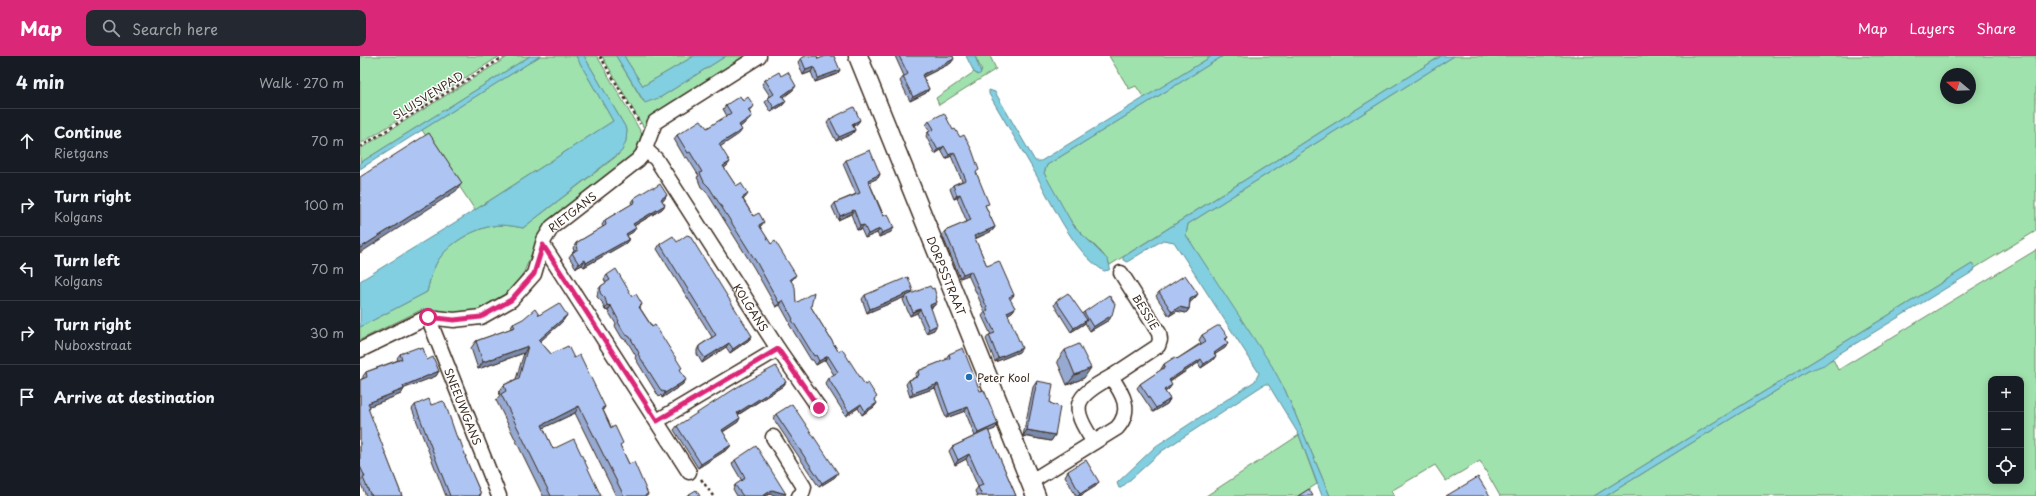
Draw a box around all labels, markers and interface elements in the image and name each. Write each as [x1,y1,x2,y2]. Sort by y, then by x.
search box [86,10,366,46]
text: Map [20,14,62,42]
icon: search [100,17,122,39]
text: Search here [132,17,218,40]
text: Map [1858,18,1888,39]
text: Layers [1910,18,1955,39]
text: Share [1977,18,2016,39]
street label: SLUISVENPAD [389,67,467,123]
north arrow [1940,68,1976,104]
text: 4 min [16,69,64,95]
text: Walk · 270 m [259,73,344,92]
text: Continue [54,120,122,143]
icon: ahead [16,130,38,152]
text: 70 m [311,131,344,150]
text: Rietgans [54,143,108,162]
text: Turn right [54,184,131,207]
street label: RIETGANS [544,187,600,236]
icon: right [16,194,38,216]
text: 100 m [304,195,344,214]
text: Kolgans [54,207,103,226]
street label: DORPSSTRAAT [923,234,971,318]
text: Turn left [54,248,120,271]
icon: left [16,258,38,280]
text: 70 m [311,259,344,278]
text: Kolgans [54,271,103,290]
street label: KOLGANS [729,280,773,335]
street label: BESSIE [1128,291,1164,333]
route start [419,308,437,326]
text: Turn right [54,312,131,335]
icon: right [16,322,38,344]
text: 30 m [310,323,344,342]
text: Nuboxstraat [54,335,132,354]
street label: SNEEUWGANS [440,365,486,447]
place label: Peter Kool [977,369,1030,386]
marker: Peter Kool [964,372,974,382]
map controls [1988,376,2024,484]
button: + [1988,376,2024,412]
text: Arrive at destination [54,385,215,408]
icon: arrive [16,386,38,408]
route end [810,399,828,417]
button: − [1988,412,2024,448]
button: locate [1988,448,2024,484]

